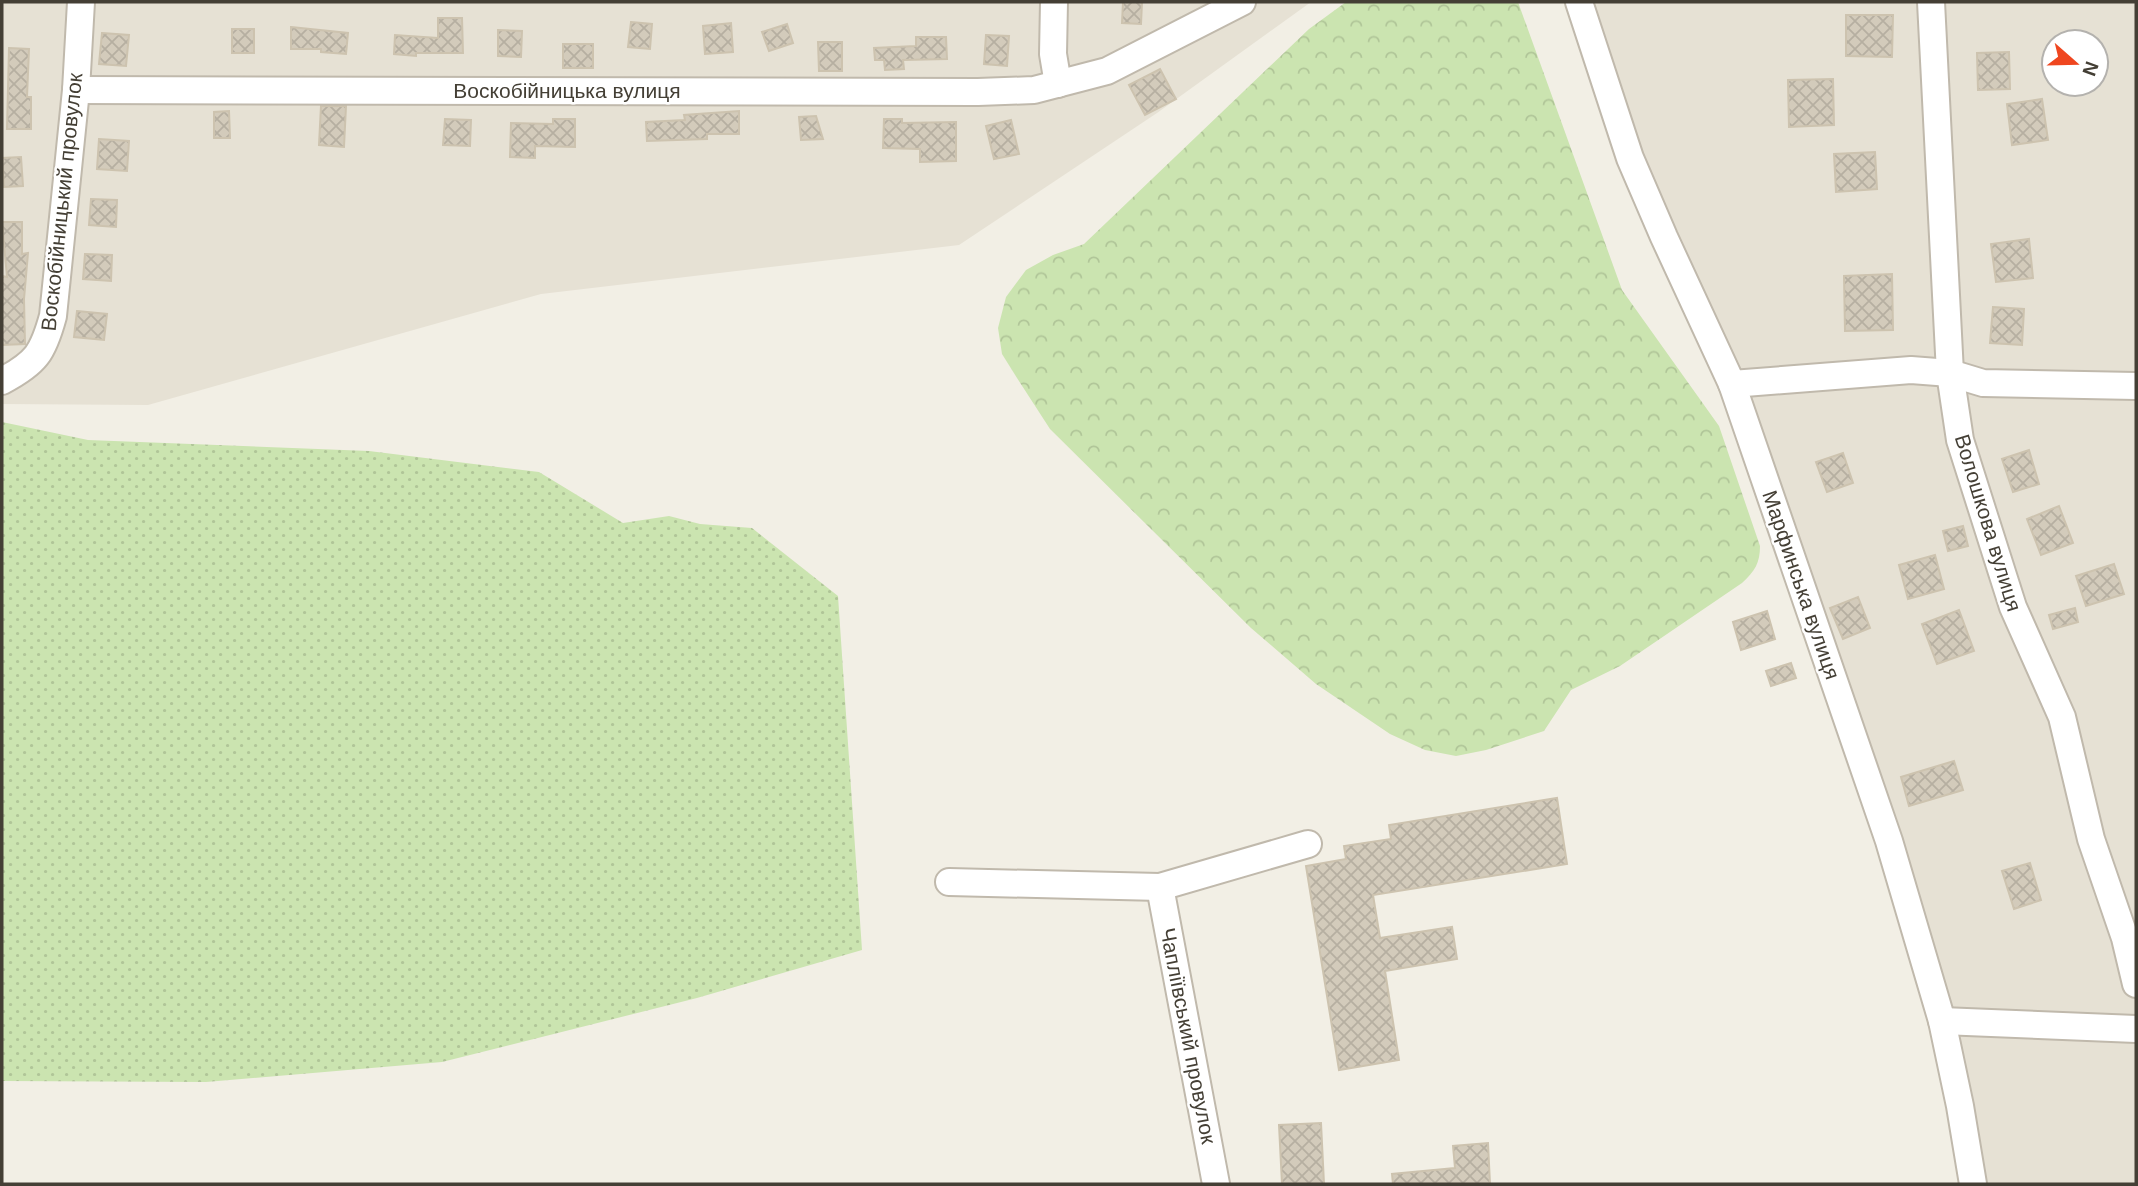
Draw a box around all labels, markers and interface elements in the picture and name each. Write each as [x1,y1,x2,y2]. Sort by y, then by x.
north arrow [2040,28,2110,98]
text: N [2078,59,2103,79]
street label: Воскобійницький провулок [37,71,87,332]
street label: Воскобійницька вулиця [453,79,681,102]
street label: Волошкова вулиця [1951,432,2026,614]
street label: Марфинська вулиця [1758,487,1845,682]
street label: Чапліївський провулок [1156,926,1221,1147]

